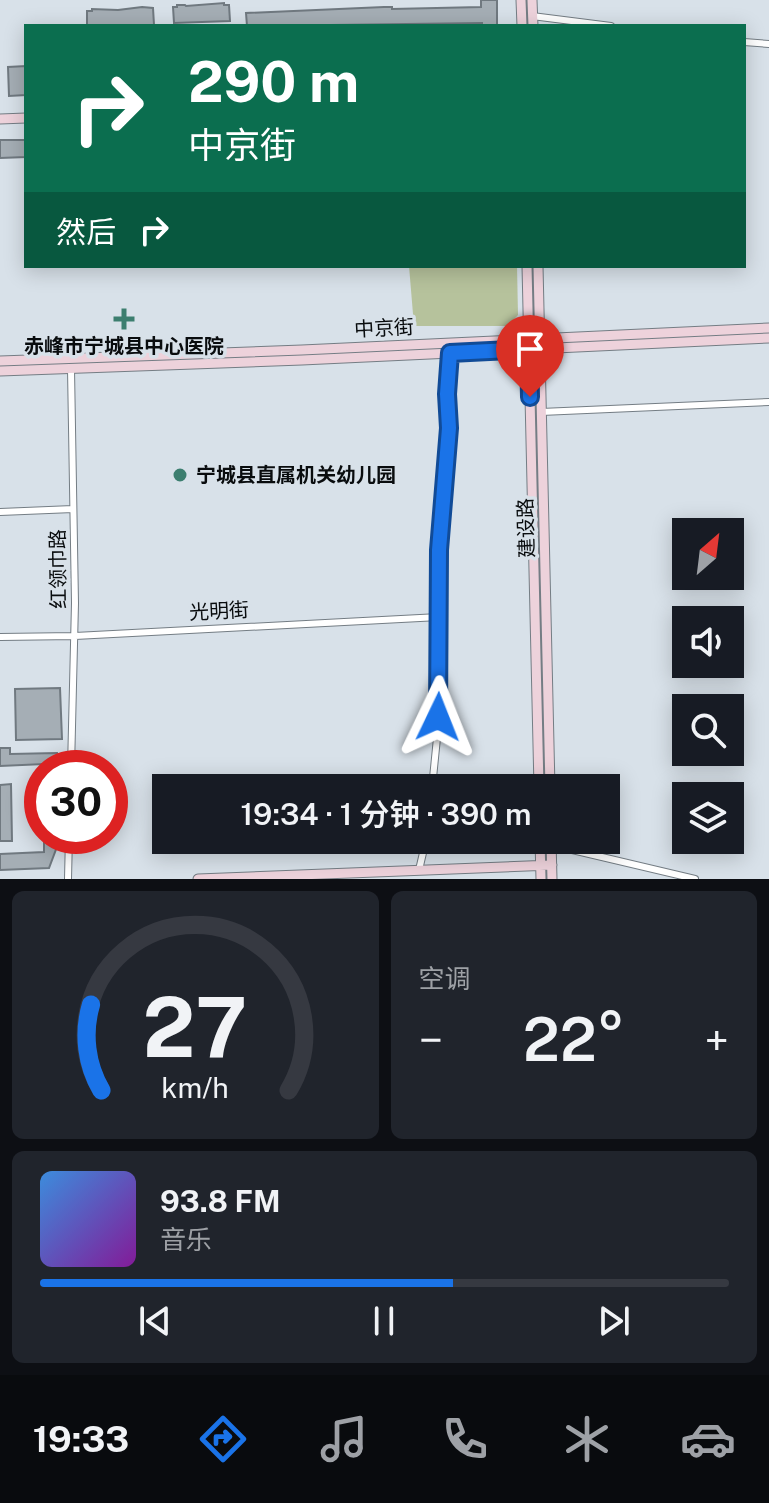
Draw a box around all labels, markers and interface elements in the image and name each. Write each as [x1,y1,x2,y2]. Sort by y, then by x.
text: 290 m [188,49,359,115]
icon: right [56,56,160,160]
text: 中京街 [188,124,296,166]
icon: right [132,208,176,252]
text: 然后 [56,214,116,250]
marker: 赤峰市宁城县中心医院 [113,308,135,330]
street label: 中京街 [353,314,415,342]
pin [496,315,564,397]
icon: arrive [508,327,552,371]
place label: 赤峰市宁城县中心医院 [24,334,224,358]
place label: 宁城县直属机关幼儿园 [196,463,396,487]
marker: 宁城县直属机关幼儿园 [171,466,189,484]
street label: 建设路 [513,498,539,558]
north arrow [672,518,744,590]
map controls [672,518,744,854]
street label: 红领巾路 [45,529,71,609]
street label: 光明街 [188,597,250,625]
button: sound [672,606,744,678]
position arrow [396,675,480,759]
button: search [672,694,744,766]
speed limit sign: 30 [24,750,128,854]
button: layers [672,782,744,854]
text: 19:34 · 1 分钟 · 390 m [241,796,531,832]
text: 空调 [419,963,471,994]
text: 27 [143,978,248,1076]
text: 22° [523,1004,625,1075]
text: − [419,1014,443,1066]
text: + [705,1014,729,1066]
text: km/h [162,1071,229,1104]
text: 93.8 FM [160,1183,281,1219]
text: 音乐 [160,1224,212,1255]
icon: previous [133,1299,177,1343]
icon: pause [362,1299,406,1343]
icon: next [592,1299,636,1343]
icon: directions [195,1411,251,1467]
icon: music [316,1411,372,1467]
icon: phone [437,1411,493,1467]
icon: climate [559,1411,615,1467]
icon: car [680,1411,736,1467]
text: 19:33 [33,1418,129,1460]

